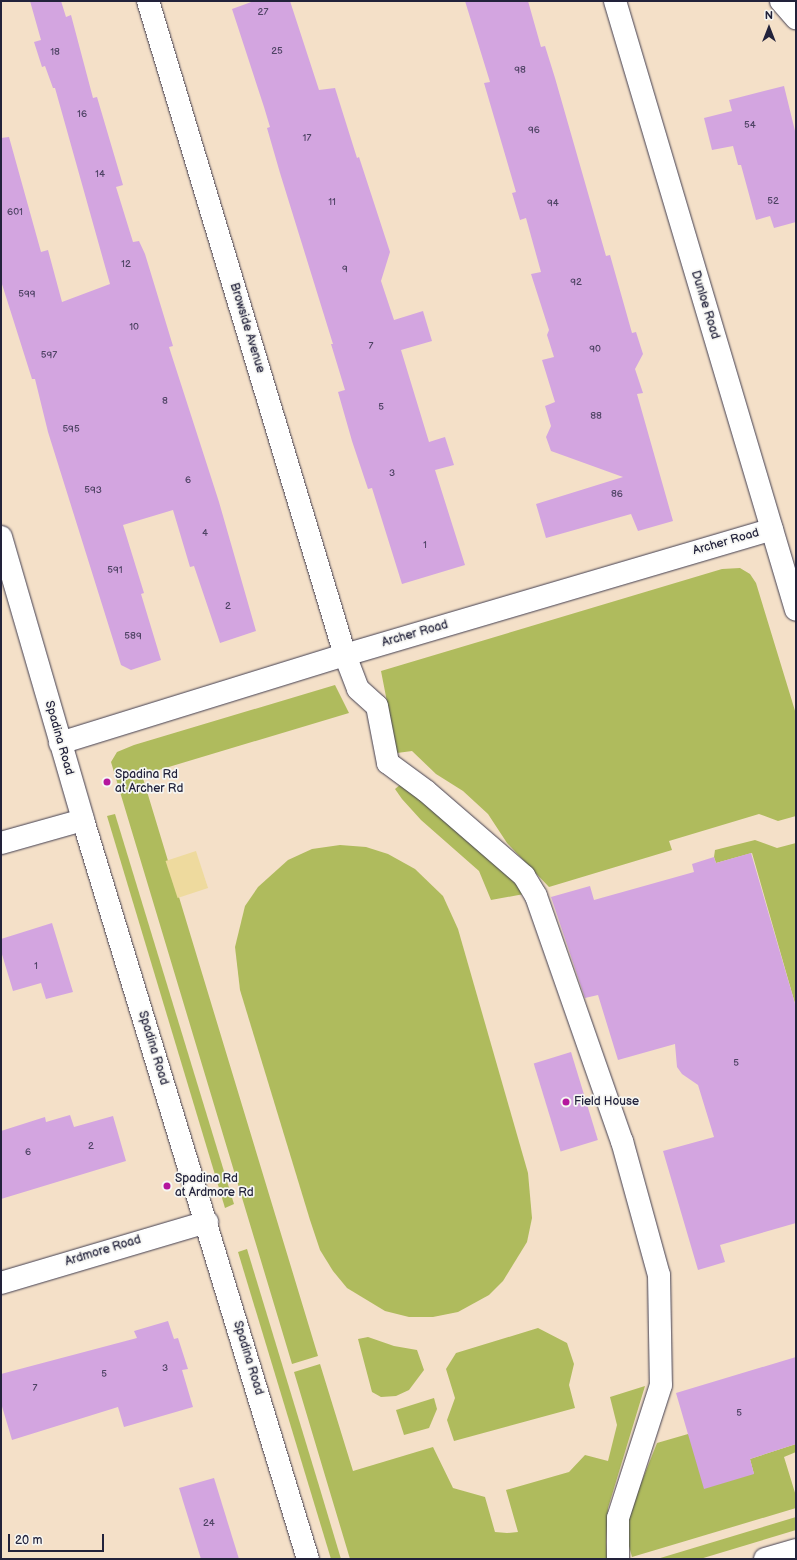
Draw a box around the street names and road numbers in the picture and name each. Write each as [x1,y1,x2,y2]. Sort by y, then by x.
street label: Dunloe Road [688,269,722,341]
street label: Browside Avenue [226,281,268,375]
street label: Archer Road [691,526,761,558]
street label: Archer Road [380,618,450,650]
street label: Spadina Road [42,699,76,777]
street label: Spadina Road [135,1009,171,1087]
street label: Ardmore Road [63,1233,143,1269]
street label: Spadina Road [230,1319,266,1397]

